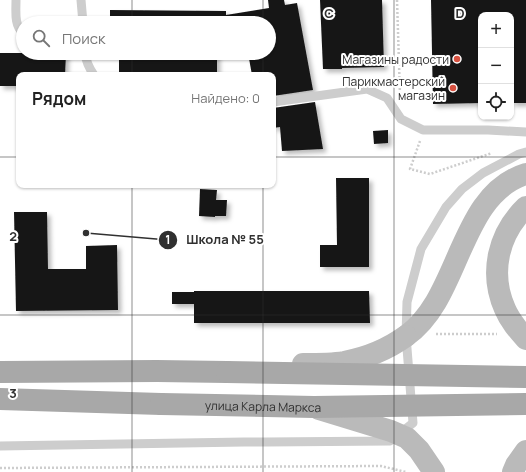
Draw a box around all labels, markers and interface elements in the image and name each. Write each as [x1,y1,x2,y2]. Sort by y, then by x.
text: C [324,4,334,22]
text: D [455,4,465,22]
map controls [478,12,514,120]
button: + [478,12,514,48]
search box [16,16,276,60]
icon: search [30,27,52,49]
text: Поиск [62,28,106,49]
button: − [478,48,514,84]
place label: Магазины радости [342,51,449,68]
marker: Магазины радости [452,54,462,64]
place label: Парикмастерский магазин [342,73,445,104]
marker: Парикмастерский магазин [448,83,458,93]
button: locate [478,84,514,120]
text: Рядом [32,87,86,110]
text: Найдено: 0 [191,89,260,107]
text: 2 [9,227,17,245]
callout: Школа № 55 [158,227,272,252]
text: Школа № 55 [186,230,264,248]
text: 1 [165,231,171,248]
text: 3 [9,384,17,402]
street label: улица Карла Маркса [205,396,321,416]

